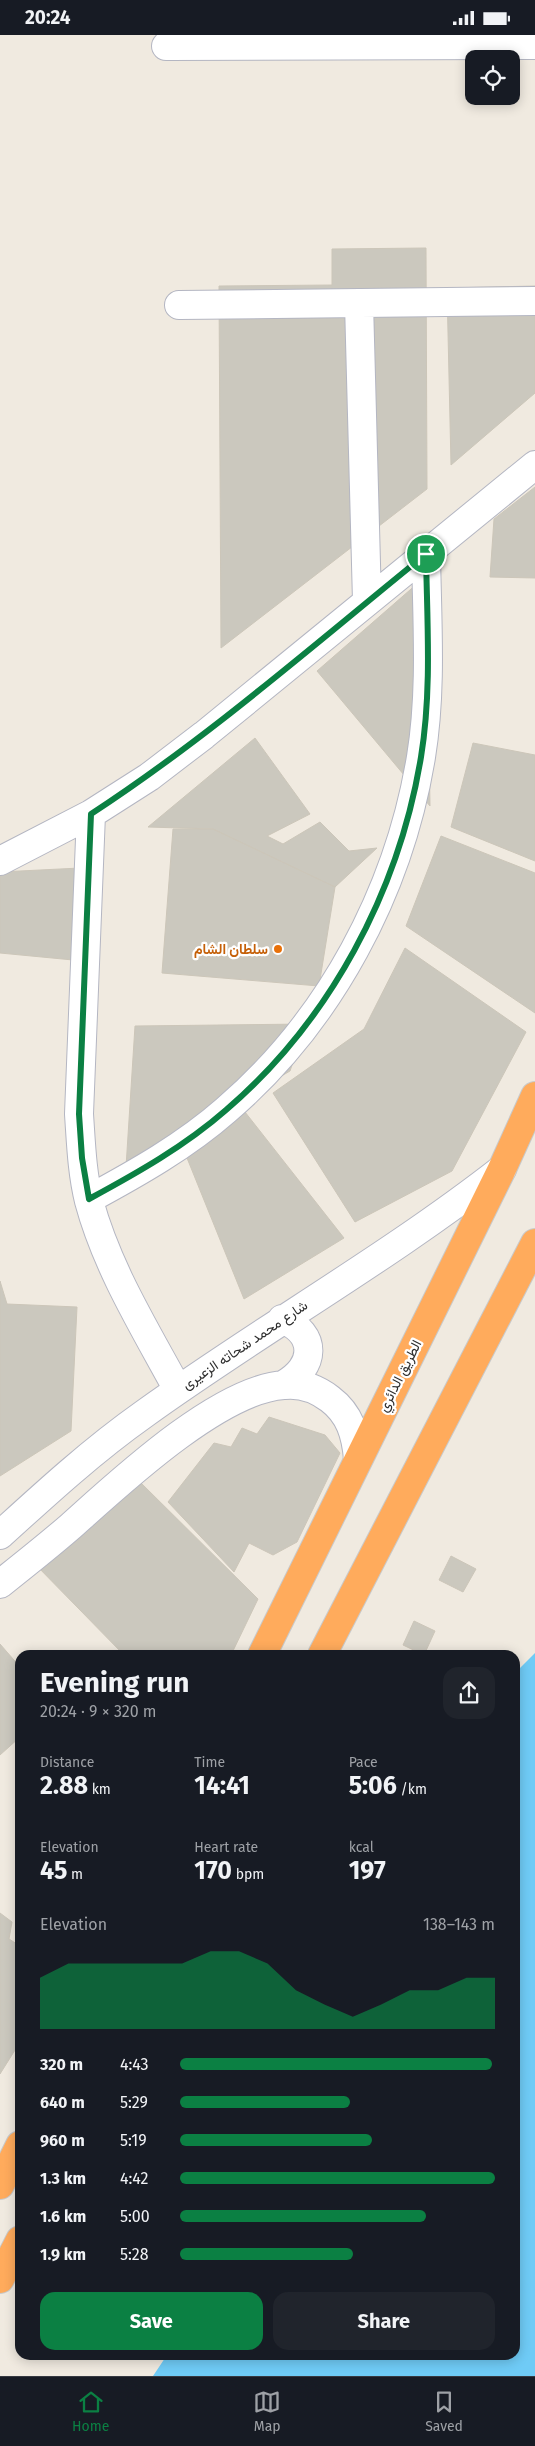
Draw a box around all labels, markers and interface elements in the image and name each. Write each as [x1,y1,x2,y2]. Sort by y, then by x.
text: 20:24 [25,6,71,29]
map controls [465,50,520,105]
button: locate [465,50,520,105]
pin [405,533,447,575]
icon: arrive [412,540,440,568]
place label: سلطان الشام [194,941,268,958]
marker: سلطان الشام [272,943,284,955]
street label: شارع محمد شحاته الزعيرى [179,1297,312,1395]
street label: الطريق الدائري [375,1337,428,1416]
text: Evening run [40,1666,189,1699]
button: share [443,1667,495,1719]
text: 20:24 · 9 × 320 m [40,1702,157,1721]
text: Distance [40,1754,94,1771]
text: Time [194,1754,225,1771]
text: Pace [349,1754,378,1771]
text: 2.88 [40,1771,88,1801]
text: 14:41 [194,1771,250,1801]
text: 5:06 [349,1771,397,1801]
text: km [88,1781,111,1798]
text: /km [397,1781,427,1798]
text: Elevation [40,1839,99,1856]
text: Heart rate [194,1839,258,1856]
text: kcal [349,1839,374,1856]
text: 45 [40,1856,67,1886]
text: 170 [194,1856,232,1886]
text: 197 [349,1856,386,1886]
text: m [67,1866,83,1883]
text: bpm [232,1866,264,1883]
text: Elevation [40,1915,107,1934]
text: 138–143 m [423,1915,495,1934]
text: 320 m [40,2055,83,2074]
text: 4:43 [120,2055,149,2074]
text: 640 m [40,2093,85,2112]
text: 5:29 [120,2093,148,2112]
text: 960 m [40,2131,85,2150]
text: 5:19 [120,2131,147,2150]
text: 1.3 km [40,2169,86,2188]
text: 4:42 [120,2169,148,2188]
text: 1.6 km [40,2207,86,2226]
text: 5:00 [120,2207,150,2226]
text: 1.9 km [40,2245,86,2264]
text: 5:28 [120,2245,149,2264]
button: Save [40,2292,263,2350]
button: Share [273,2292,495,2350]
tab: Home [72,2388,109,2435]
tab: Map [253,2388,281,2435]
tab: Saved [425,2388,463,2435]

